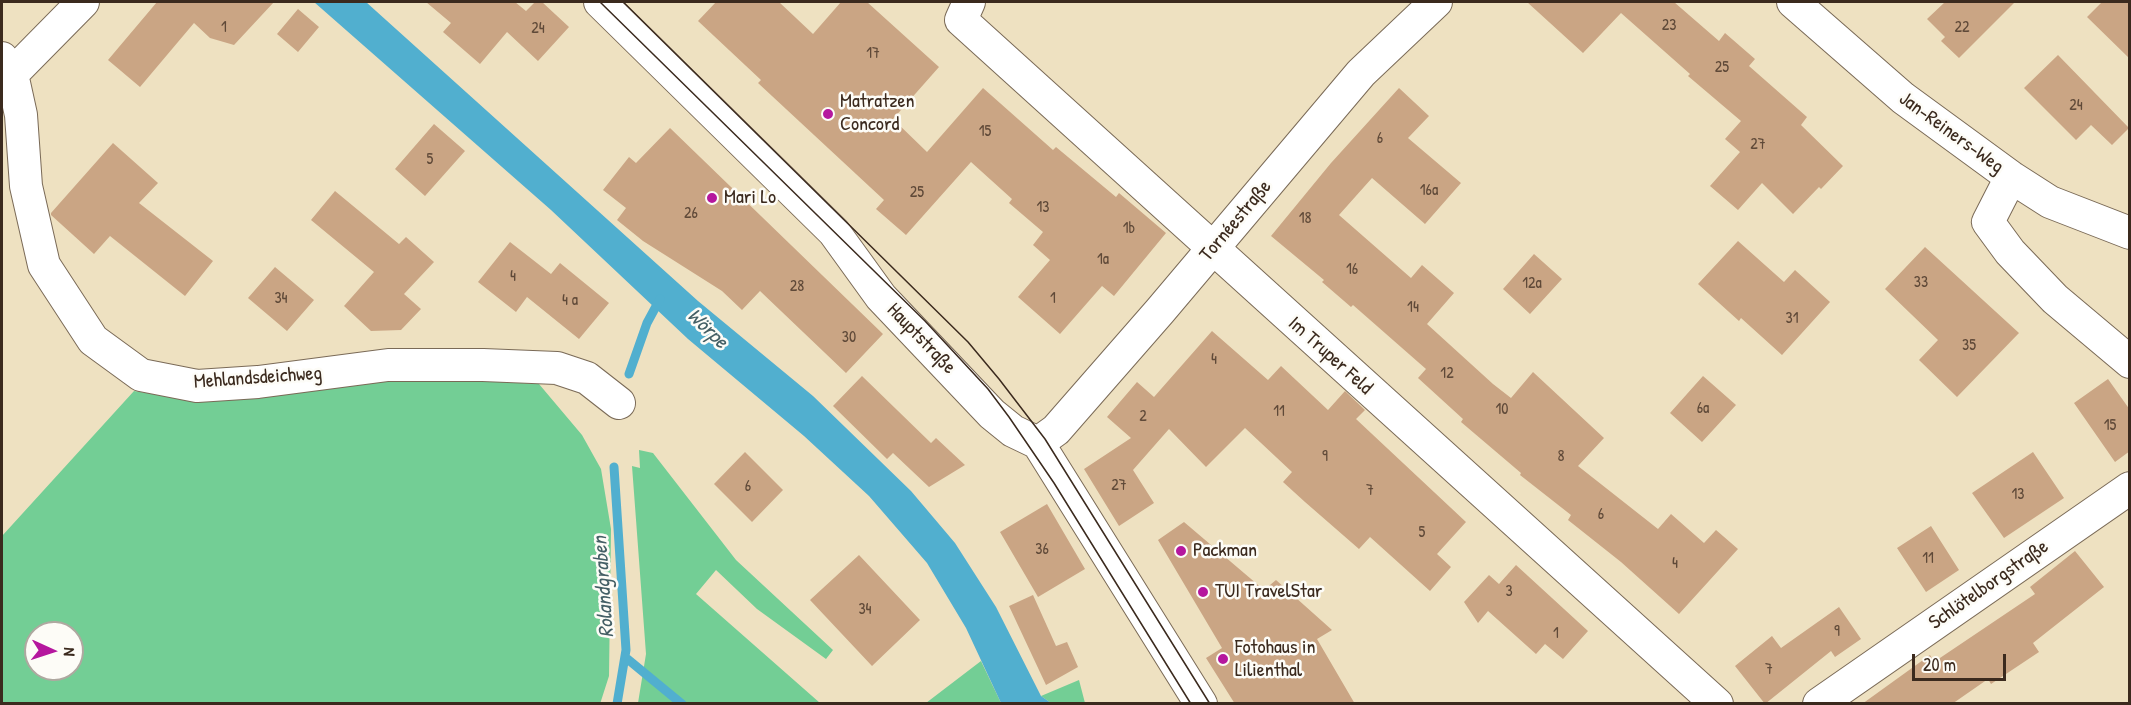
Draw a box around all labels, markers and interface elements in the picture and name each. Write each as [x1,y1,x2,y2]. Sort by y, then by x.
house number: 23 [1662,16,1676,36]
house number: 1 [221,18,227,38]
house number: 22 [1955,18,1969,38]
house number: 24 [531,19,545,39]
house number: 17 [866,44,880,64]
house number: 25 [1715,58,1729,78]
street label: Jan-Reiners-Weg [1894,87,2008,179]
place label: Matratzen Concord [840,90,915,137]
house number: 24 [2069,96,2083,116]
marker: Matratzen Concord [821,107,835,121]
house number: 15 [979,122,991,142]
house number: 6 [1377,129,1383,149]
house number: 27 [1750,135,1766,155]
house number: 5 [427,150,433,170]
street label: Tornéestraße [1195,175,1277,267]
house number: 16a [1420,181,1438,201]
house number: 25 [910,183,924,203]
place label: Mari Lo [724,186,776,210]
marker: Mari Lo [705,191,719,205]
house number: 13 [1037,198,1049,218]
house number: 26 [684,204,698,224]
house number: 18 [1299,209,1311,229]
house number: 1b [1123,219,1135,239]
house number: 1a [1097,250,1109,270]
house number: 16 [1346,260,1358,280]
house number: 4 [510,267,516,287]
house number: 33 [1914,273,1928,293]
house number: 12a [1522,274,1542,294]
house number: 28 [790,277,804,297]
house number: 34 [274,289,288,309]
house number: 1 [1050,289,1056,309]
house number: 4 a [562,291,578,311]
house number: 14 [1407,298,1419,318]
street label: Hauptstraße [881,299,961,379]
water label: Wörpe [681,304,733,354]
house number: 31 [1786,309,1798,329]
street label: Im Truper Feld [1283,312,1377,400]
house number: 30 [842,328,856,348]
house number: 35 [1962,336,1976,356]
house number: 4 [1211,350,1217,370]
street label: Mehlandsdeichweg [193,362,323,394]
house number: 12 [1440,364,1454,384]
house number: 6a [1697,399,1709,419]
house number: 10 [1496,400,1508,420]
house number: 11 [1273,402,1285,422]
house number: 2 [1139,407,1147,427]
house number: 15 [2104,416,2116,436]
house number: 9 [1322,447,1328,467]
house number: 8 [1558,447,1564,467]
house number: 27 [1111,476,1127,496]
house number: 6 [745,477,751,497]
house number: 7 [1366,481,1374,501]
house number: 13 [2012,485,2024,505]
house number: 6 [1598,505,1604,525]
house number: 5 [1419,523,1425,543]
water label: Rolandgraben [588,535,620,639]
street label: Schlötelborgstraße [1925,535,2053,635]
place label: Packman [1193,539,1257,563]
house number: 36 [1035,540,1049,560]
marker: Packman [1174,544,1188,558]
house number: 11 [1922,549,1934,569]
house number: 4 [1672,554,1678,574]
place label: TUI TravelStar [1215,580,1322,604]
house number: 3 [1505,582,1513,602]
marker: TUI TravelStar [1196,585,1210,599]
house number: 34 [858,600,872,620]
north arrow [24,621,84,681]
house number: 9 [1834,622,1840,642]
house number: 1 [1553,624,1559,644]
place label: Fotohaus in Lilienthal [1235,636,1316,683]
scale bar [1915,642,2010,680]
text: N [59,647,81,657]
marker: Fotohaus in Lilienthal [1216,652,1230,666]
text: 20 m [1923,652,1956,677]
house number: 7 [1765,660,1773,680]

